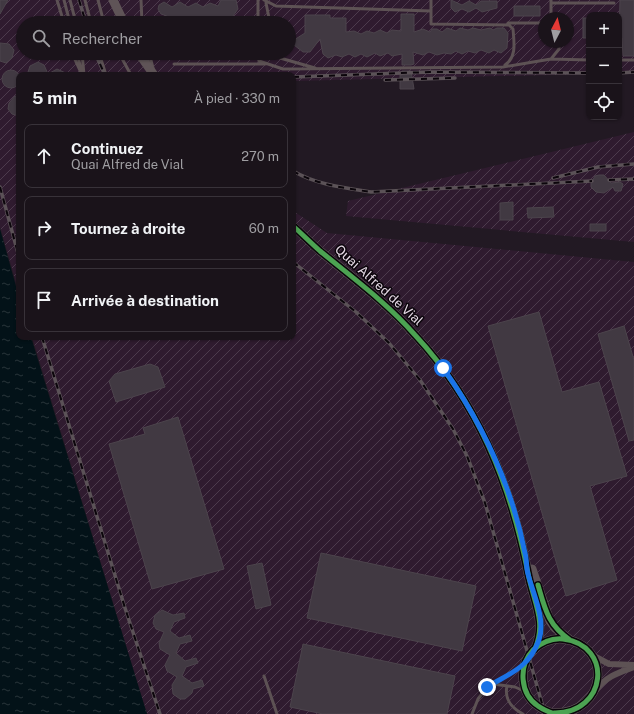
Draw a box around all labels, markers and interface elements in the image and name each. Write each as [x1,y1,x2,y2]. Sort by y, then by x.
north arrow [538,12,574,48]
map controls [586,12,622,120]
button: + [586,12,622,48]
search box [16,16,296,60]
icon: search [30,27,52,49]
text: Rechercher [62,30,142,47]
button: − [586,48,622,84]
button: locate [586,84,622,120]
text: 5 min [32,88,77,108]
text: À pied · 330 m [194,91,280,106]
text: Continuez [71,140,143,157]
icon: ahead [33,145,55,167]
text: 270 m [241,149,279,164]
text: Quai Alfred de Vial [71,157,184,172]
icon: right [33,217,55,239]
text: Tournez à droite [71,220,185,237]
text: 60 m [249,221,279,236]
street label: Quai Alfred de Vial [332,242,426,328]
icon: arrive [33,289,55,311]
text: Arrivée à destination [71,292,219,309]
route start [434,359,452,377]
route end [478,678,496,696]

